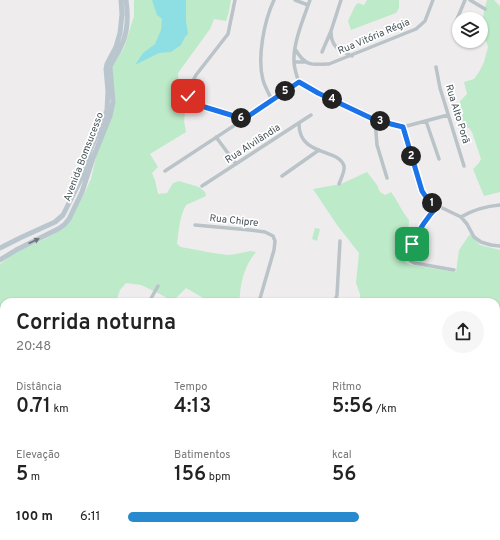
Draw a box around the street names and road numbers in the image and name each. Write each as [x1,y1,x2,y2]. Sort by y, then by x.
street label: Rua Vitória Régia [336,16,412,58]
street label: Rua Alto Porã [442,83,472,145]
street label: Avenida Bomsucesso [61,110,107,203]
street label: Rua Alvilândia [223,121,283,167]
street label: Rua Chipre [209,212,259,230]

